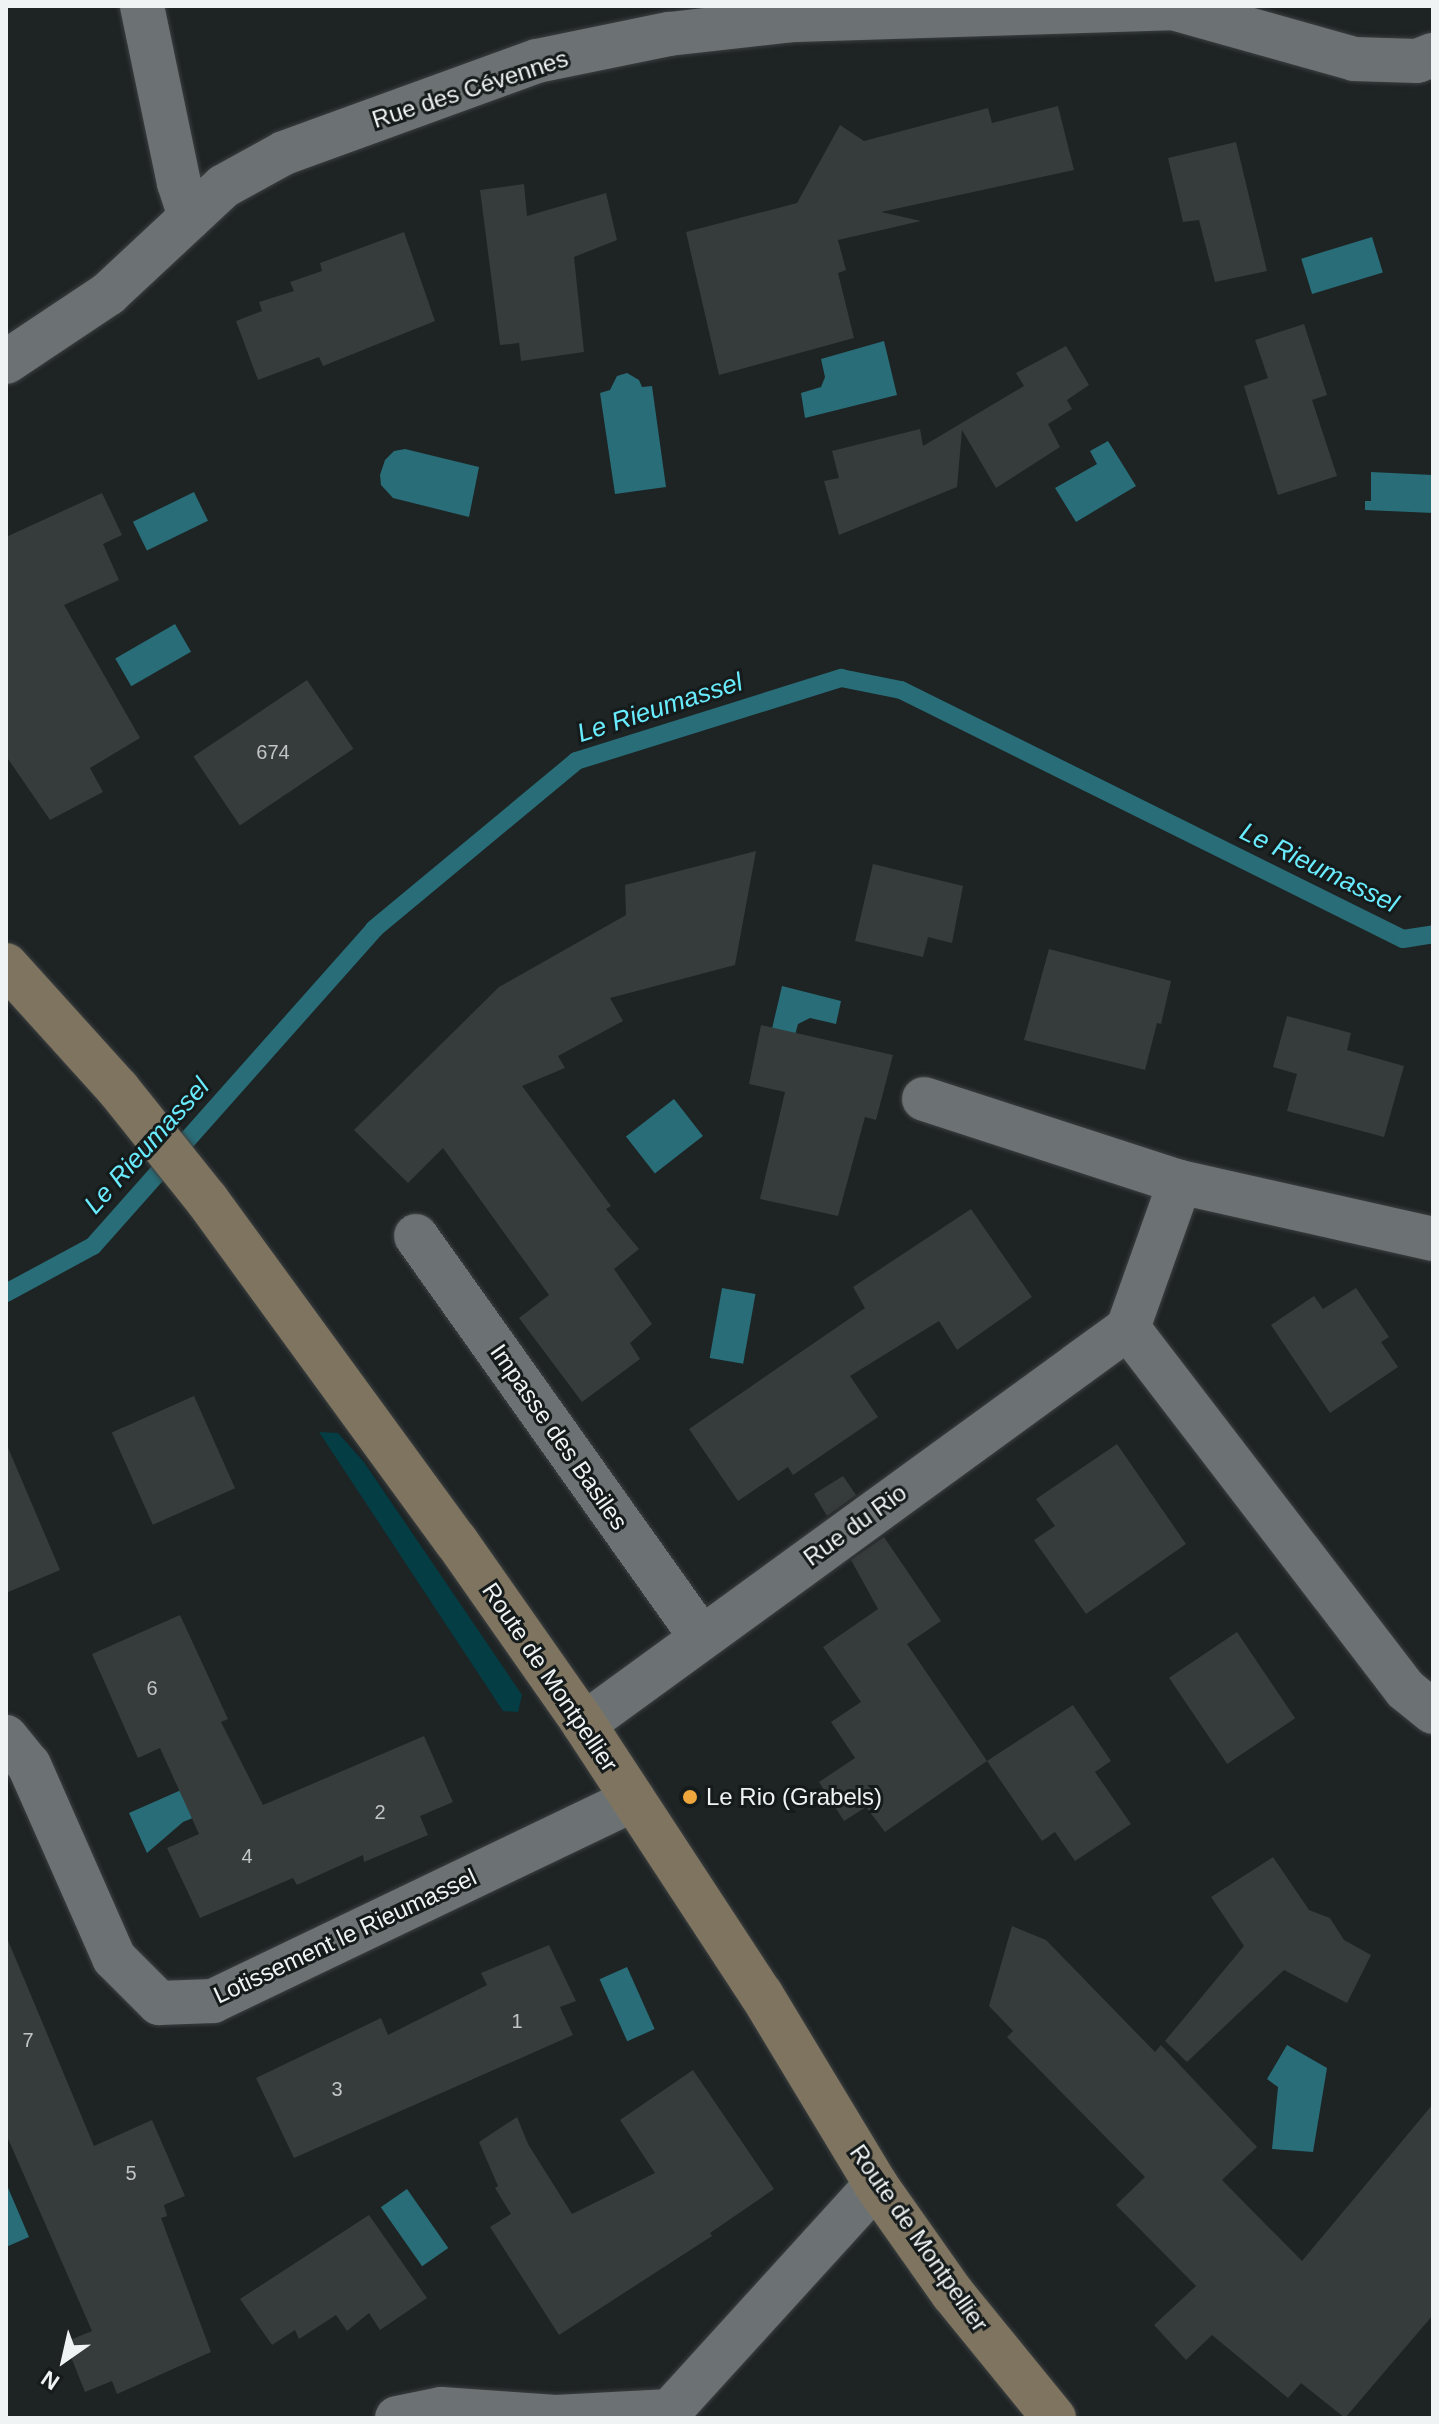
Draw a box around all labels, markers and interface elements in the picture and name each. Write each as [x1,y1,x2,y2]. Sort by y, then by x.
street label: Rue des Cévennes [368,44,572,134]
water label: Le Rieumassel [573,667,747,749]
house number: 674 [256,740,290,764]
water label: Le Rieumassel [1235,816,1403,920]
water label: Le Rieumassel [78,1072,216,1220]
street label: Impasse des Basiles [484,1339,634,1535]
street label: Rue du Rio [798,1478,912,1572]
street label: Route de Montpellier [476,1577,624,1777]
house number: 6 [146,1676,158,1700]
place label: Le Rio (Grabels) [706,1783,882,1811]
marker: Le Rio (Grabels) [681,1788,699,1806]
house number: 2 [374,1800,386,1824]
house number: 4 [241,1844,253,1868]
street label: Lotissement le Rieumassel [209,1862,481,2010]
house number: 1 [511,2009,523,2033]
house number: 7 [22,2028,34,2052]
house number: 3 [331,2077,343,2101]
street label: Route de Montpellier [844,2139,994,2337]
house number: 5 [125,2161,137,2185]
north arrow [24,2320,104,2400]
text: N [37,2366,64,2395]

